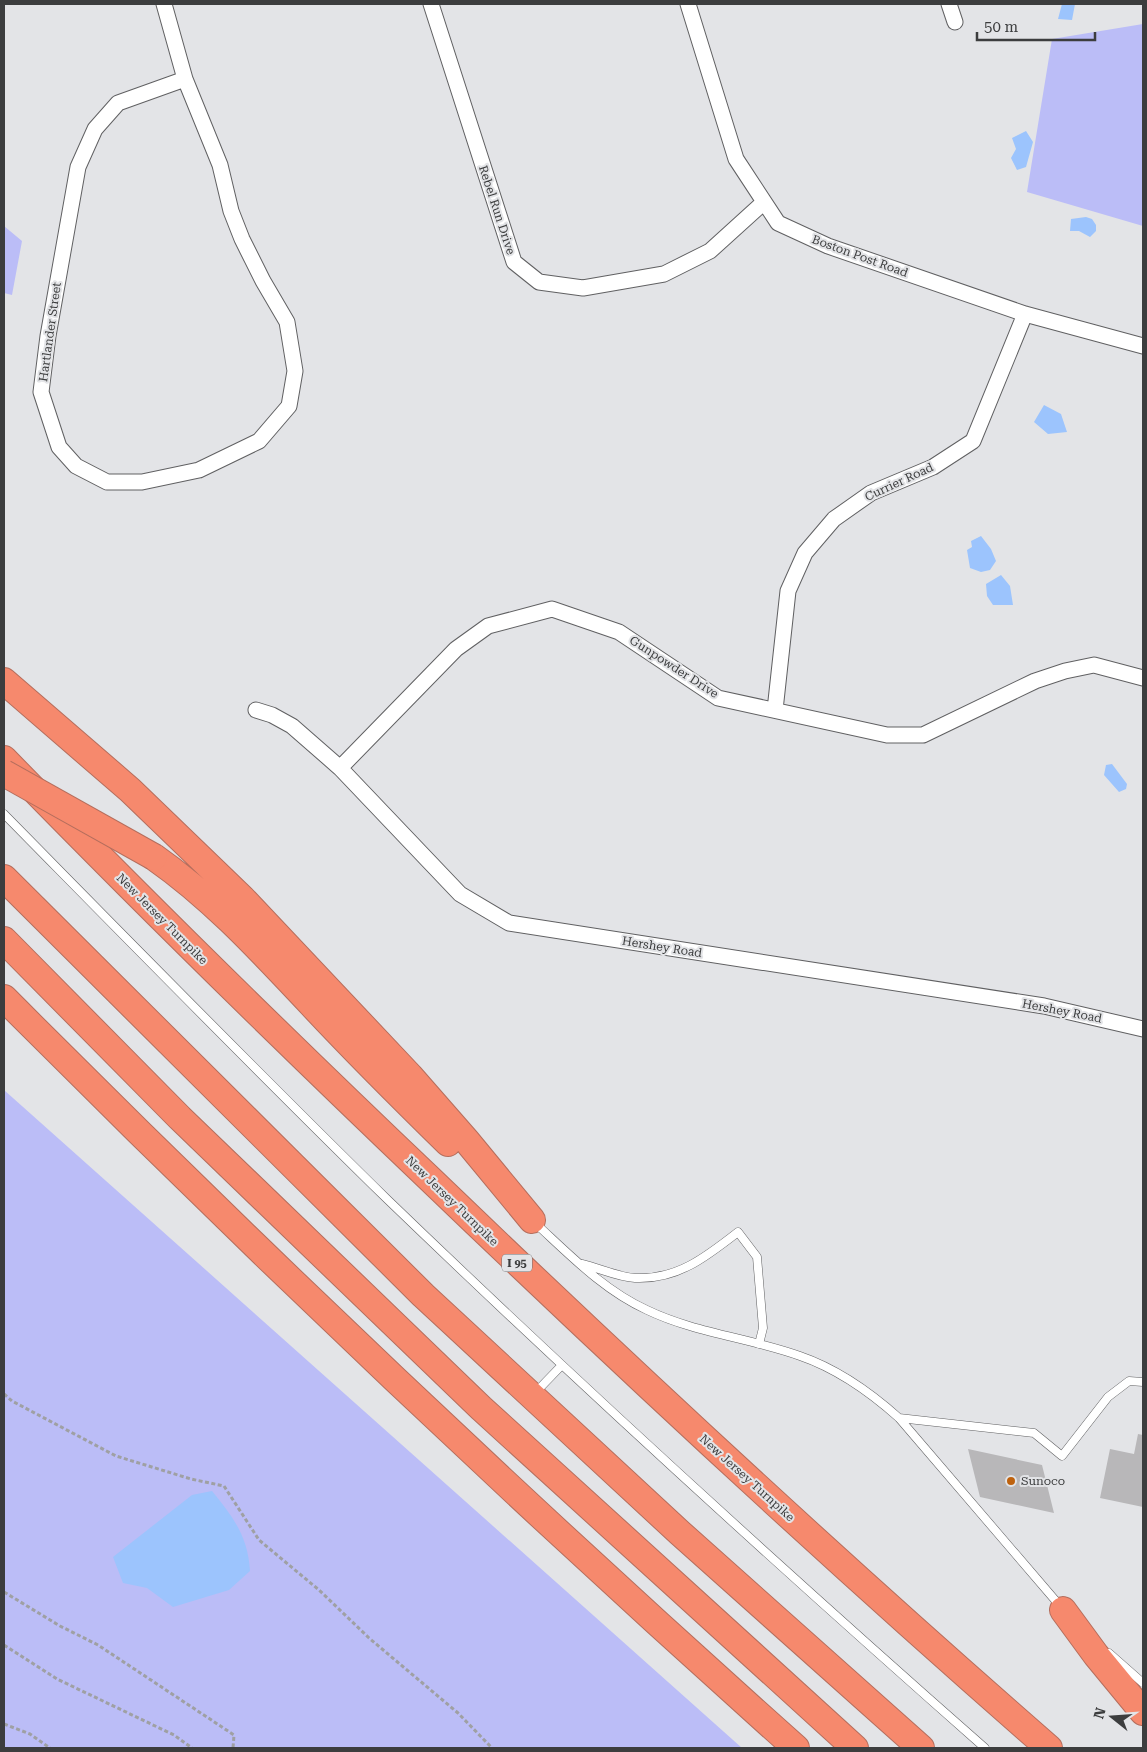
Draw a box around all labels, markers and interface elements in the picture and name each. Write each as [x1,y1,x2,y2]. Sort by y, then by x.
scale bar [977,10,1094,42]
text: 50 m [984,18,1019,36]
street label: Rebel Run Drive [476,163,518,257]
street label: Boston Post Road [810,232,910,280]
street label: Hartlander Street [36,281,64,383]
street label: Currier Road [863,460,936,504]
street label: Gunpowder Drive [627,633,721,701]
street label: New Jersey Turnpike [114,871,211,968]
street label: Hershey Road [621,934,703,960]
street label: Hershey Road [1021,996,1103,1026]
street label: New Jersey Turnpike [403,1153,501,1249]
road number: I 95 [502,1254,532,1272]
street label: New Jersey Turnpike [697,1432,798,1525]
place label: Sunoco [1021,1474,1065,1488]
marker: Sunoco [1005,1475,1017,1487]
north arrow [1087,1692,1137,1742]
text: N [1090,1705,1109,1721]

